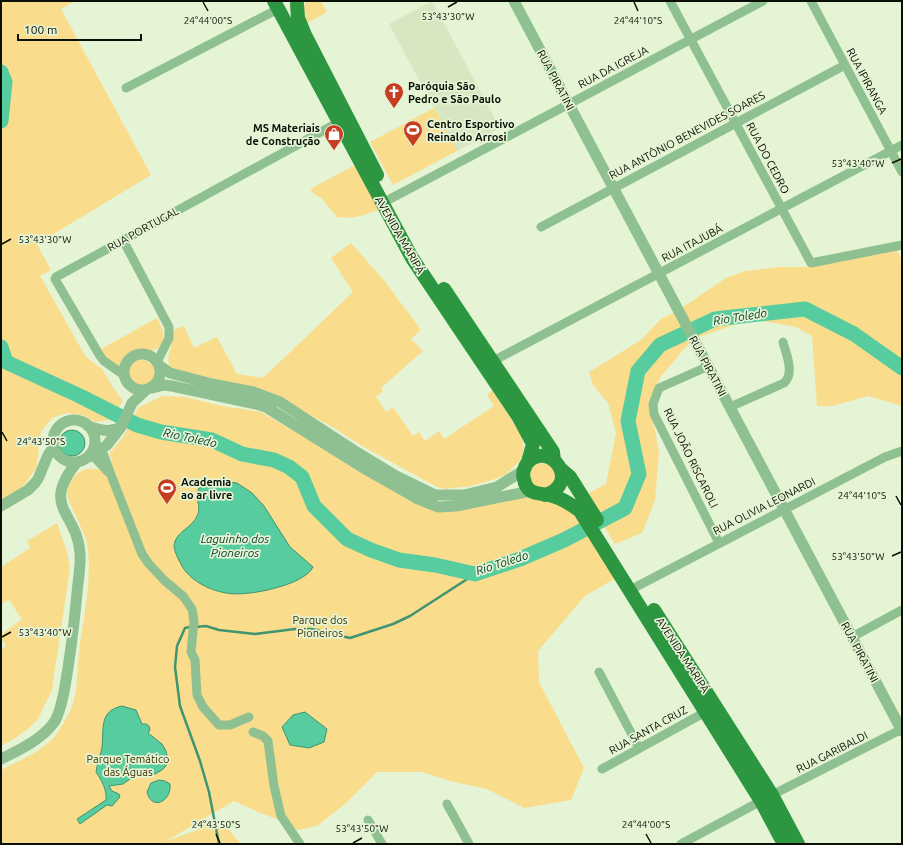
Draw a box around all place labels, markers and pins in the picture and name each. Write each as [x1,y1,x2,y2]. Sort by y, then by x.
place label: Paróquia São Pedro e São Paulo [408,80,501,105]
church icon: Paróquia São Pedro e São Paulo [383,81,405,109]
place label: Centro Esportivo Reinaldo Arrosi [427,118,515,143]
sports icon: Centro Esportivo Reinaldo Arrosi [402,119,424,147]
place label: MS Materiais de Construção [246,122,320,147]
shop icon: MS Materiais de Construção [323,123,345,151]
place label: Academia ao ar livre [181,476,232,501]
sports icon: Academia ao ar livre [156,477,178,505]

